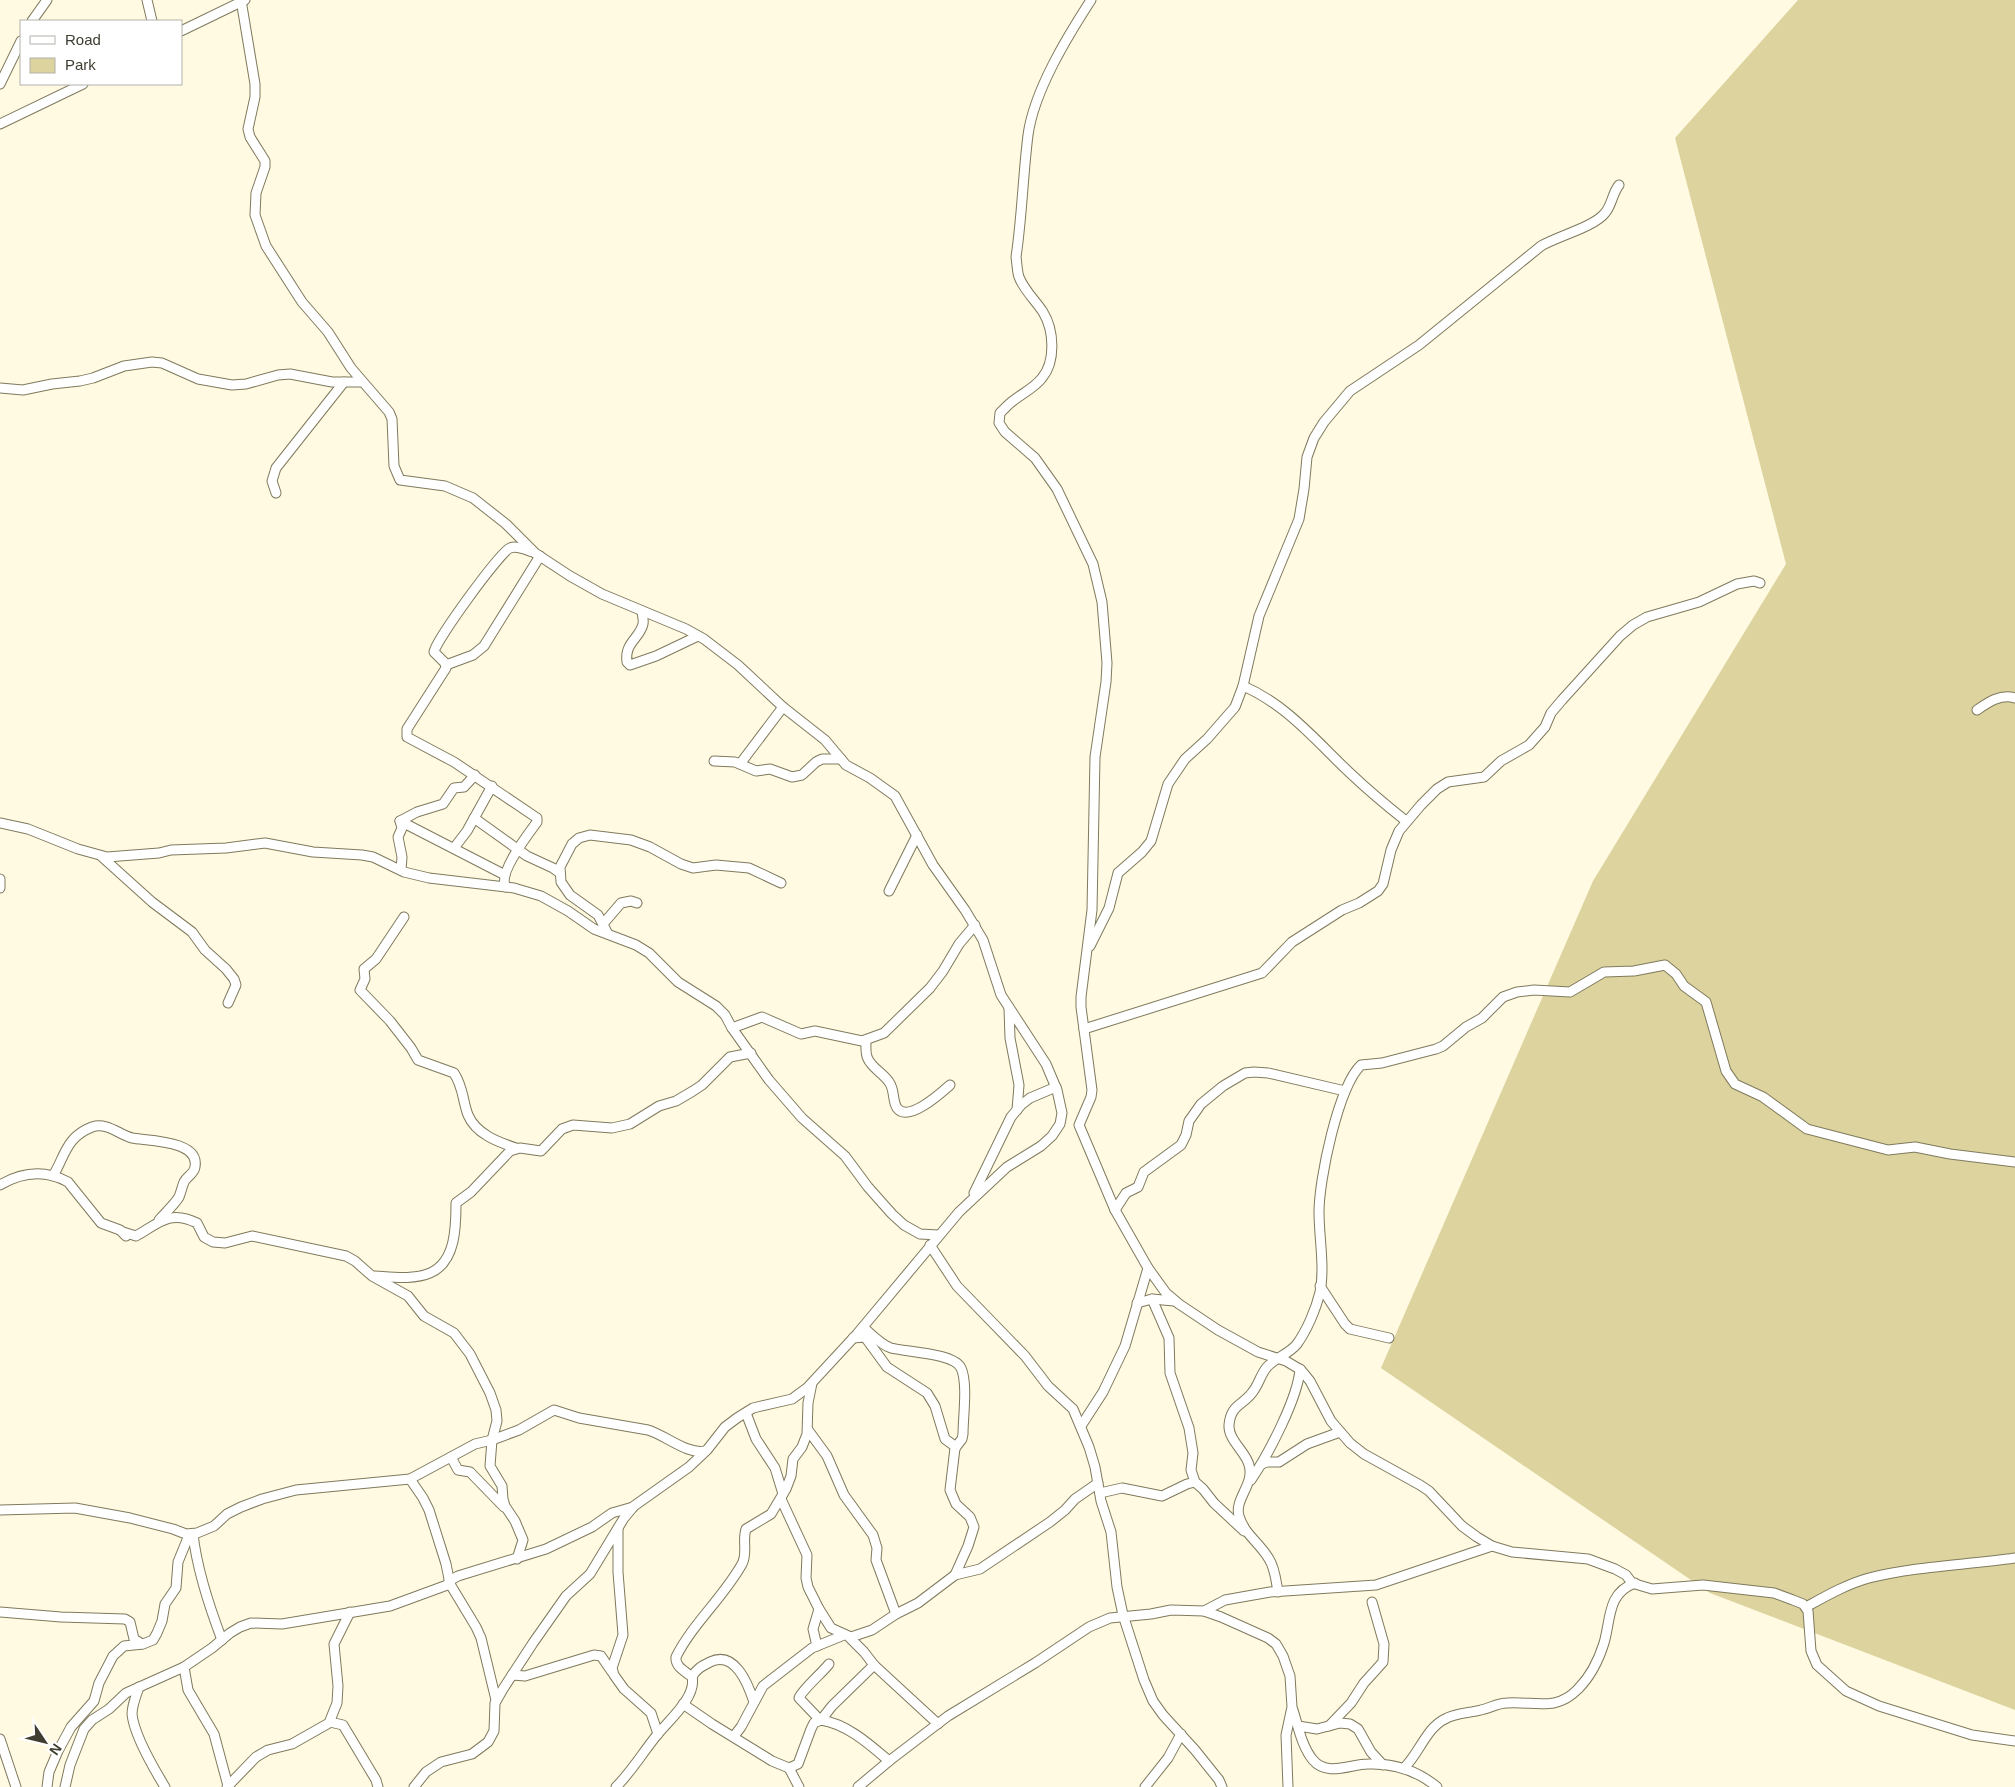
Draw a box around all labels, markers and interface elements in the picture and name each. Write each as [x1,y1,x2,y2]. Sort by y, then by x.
legend [20,20,182,85]
text: Road [65,31,101,48]
text: Park [65,56,96,73]
north arrow [20,1717,70,1767]
text: N [46,1741,65,1758]

